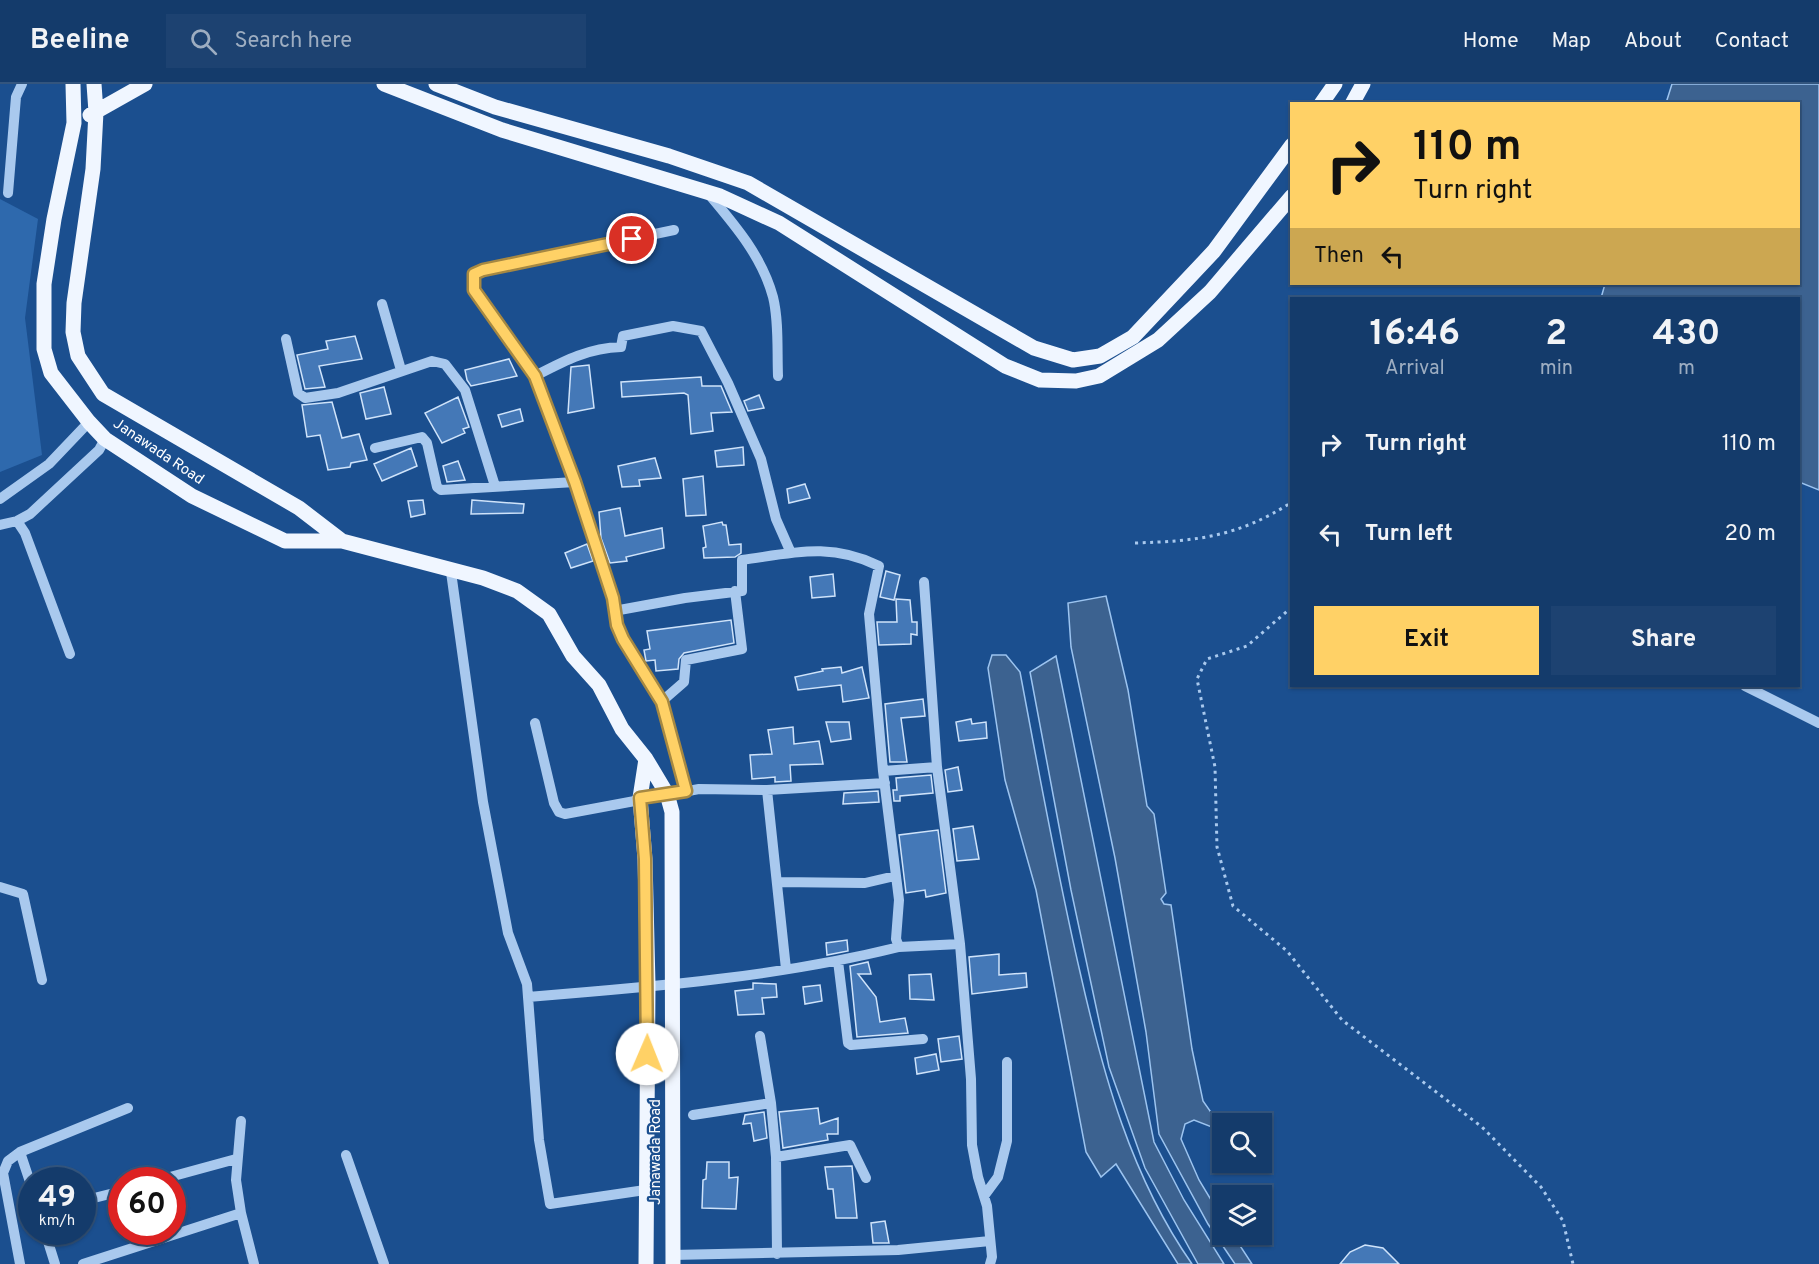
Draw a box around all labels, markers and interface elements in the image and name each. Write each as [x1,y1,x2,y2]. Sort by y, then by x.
search box [166,14,586,68]
text: Beeline [30,23,130,59]
icon: search [187,25,220,58]
text: Search here [235,28,352,55]
text: Home [1463,28,1519,55]
text: Map [1552,28,1591,55]
text: About [1624,28,1682,55]
text: Contact [1715,28,1789,55]
text: 110 m [1413,122,1522,175]
icon: right [1314,126,1392,204]
text: Turn right [1413,174,1532,208]
pin [606,213,657,264]
icon: arrive [615,222,648,255]
icon: left [1376,240,1409,273]
text: Then [1314,243,1364,270]
text: 16:46 [1370,312,1460,358]
text: 2 [1545,312,1567,358]
text: 430 [1653,312,1720,358]
text: Arrival [1385,356,1445,382]
text: min [1540,356,1573,382]
text: m [1678,356,1695,382]
street label: Janawada Road [109,415,207,490]
icon: right [1314,428,1347,461]
text: Turn right [1365,431,1467,458]
text: 110 m [1722,431,1776,458]
icon: left [1314,518,1347,551]
text: Turn left [1365,521,1453,548]
text: 20 m [1725,521,1776,548]
button: Exit [1314,606,1539,675]
button: Share [1551,606,1776,675]
position arrow [615,1022,679,1086]
street label: Janawada Road [647,1099,666,1205]
map controls [1212,1113,1272,1245]
button: search [1212,1113,1272,1173]
speed limit sign: 60 [108,1167,186,1245]
text: 49 [38,1180,76,1217]
button: layers [1212,1185,1272,1245]
text: km/h [39,1212,75,1231]

